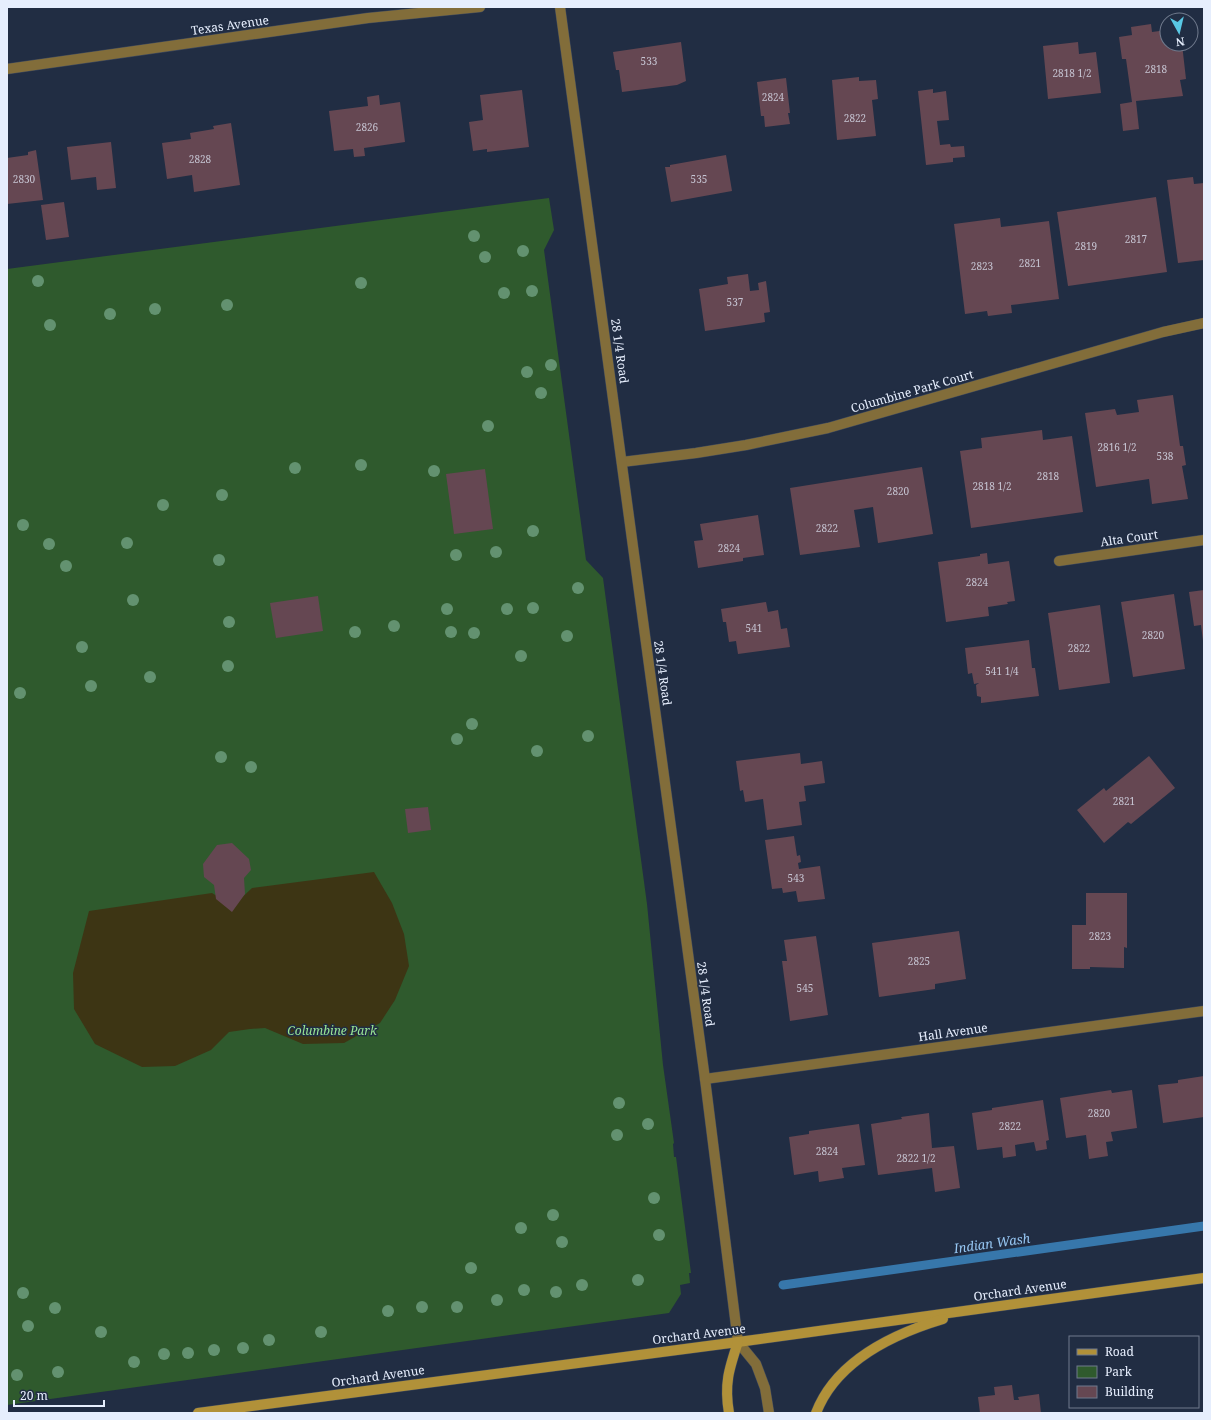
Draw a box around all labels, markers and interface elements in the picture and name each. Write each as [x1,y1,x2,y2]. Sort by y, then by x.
street label: Texas Avenue [190,11,270,39]
north arrow [1159,12,1199,52]
text: N [1175,34,1186,50]
house number: 533 [641,54,658,68]
house number: 2818 [1145,62,1168,76]
house number: 2818 1/2 [1052,66,1092,80]
house number: 2824 [762,90,785,104]
house number: 2822 [844,111,866,125]
house number: 2826 [356,120,379,134]
house number: 2828 [189,152,212,166]
house number: 2830 [13,172,36,186]
house number: 535 [691,172,707,186]
house number: 2817 [1125,232,1148,246]
house number: 2819 [1075,239,1097,253]
house number: 2821 [1019,256,1041,270]
house number: 2823 [971,259,994,273]
house number: 537 [727,295,744,309]
street label: 28 1/4 Road [607,317,633,385]
street label: Columbine Park Court [849,365,975,417]
house number: 2816 1/2 [1097,440,1137,454]
house number: 538 [1157,449,1174,463]
house number: 2818 [1037,469,1060,483]
house number: 2818 1/2 [972,479,1012,493]
house number: 2820 [887,484,910,498]
house number: 2822 [816,521,838,535]
street label: Alta Court [1099,526,1159,550]
house number: 2824 [718,541,741,555]
house number: 2824 [966,575,989,589]
house number: 541 [746,621,762,635]
house number: 2820 [1142,628,1165,642]
street label: 28 1/4 Road [650,639,676,707]
house number: 2822 [1068,641,1090,655]
house number: 541 1/4 [985,664,1019,678]
house number: 2821 [1113,794,1135,808]
house number: 543 [788,871,805,885]
house number: 2823 [1089,929,1112,943]
house number: 2825 [908,954,930,968]
street label: 28 1/4 Road [693,960,719,1028]
house number: 545 [797,981,813,995]
street label: Hall Avenue [917,1019,989,1045]
park label: Columbine Park [287,1022,378,1039]
house number: 2820 [1088,1106,1111,1120]
house number: 2822 [999,1119,1021,1133]
house number: 2824 [816,1144,839,1158]
house number: 2822 1/2 [896,1151,936,1165]
water label: Indian Wash [952,1229,1032,1257]
street label: Orchard Avenue [972,1275,1068,1305]
street label: Orchard Avenue [651,1320,747,1348]
legend [1069,1336,1199,1408]
text: Road [1105,1343,1135,1360]
street label: Orchard Avenue [330,1361,426,1391]
text: Park [1105,1363,1133,1380]
scale bar [14,1382,104,1408]
text: Building [1105,1383,1154,1400]
text: 20 m [20,1387,48,1404]

